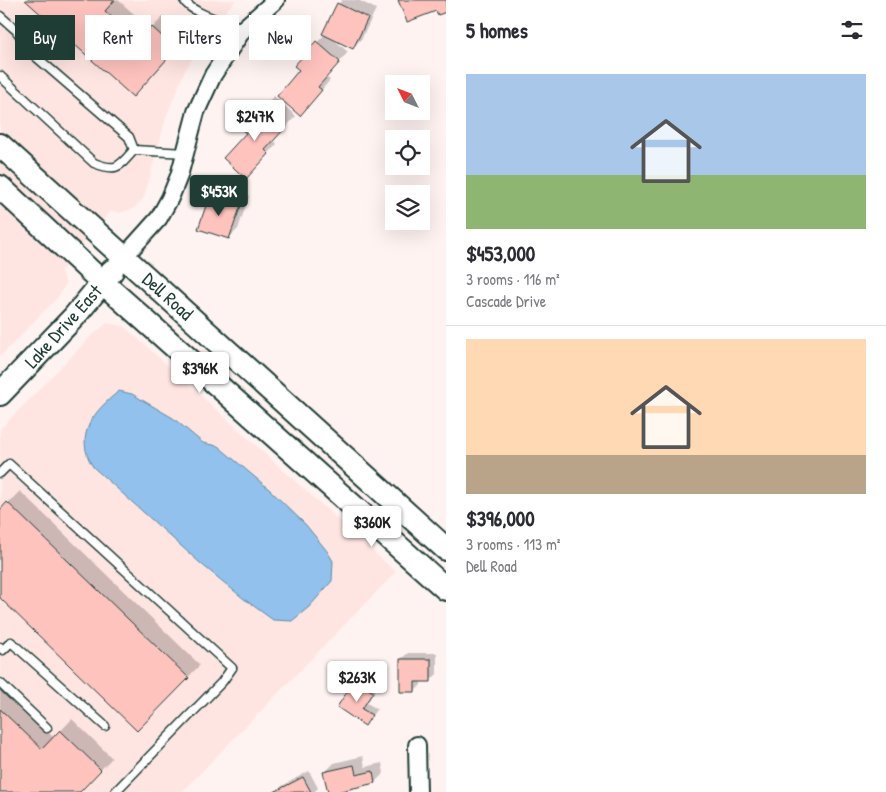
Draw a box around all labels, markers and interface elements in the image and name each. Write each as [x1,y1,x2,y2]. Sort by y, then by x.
chip: Buy [15,15,75,60]
chip: Rent [85,15,151,60]
chip: Filters [161,15,239,60]
chip: New [249,15,311,60]
text: 5 homes [466,16,528,45]
icon: filters [838,16,866,44]
north arrow [385,75,430,120]
map controls [385,75,430,230]
pin: $247K [220,100,290,142]
text: $247K [236,105,274,127]
icon: home [621,106,711,196]
button: locate [385,130,430,175]
pin: $453K [184,174,254,217]
text: $453K [201,180,237,202]
button: layers [385,185,430,230]
text: $453,000 [466,239,535,268]
street label: Dell Road [137,266,200,326]
text: 3 rooms · 116 m² [466,268,560,290]
street label: Lake Drive East [18,278,108,373]
text: Cascade Drive [466,290,546,312]
pin: $396K [165,352,235,394]
text: $396K [182,357,218,379]
icon: home [621,372,711,462]
text: $396,000 [466,504,535,533]
pin: $360K [337,506,407,548]
text: $360K [353,511,391,533]
text: 3 rooms · 113 m² [466,533,561,555]
text: Dell Road [466,555,517,577]
pin: $263K [322,660,392,703]
text: $263K [338,666,376,688]

